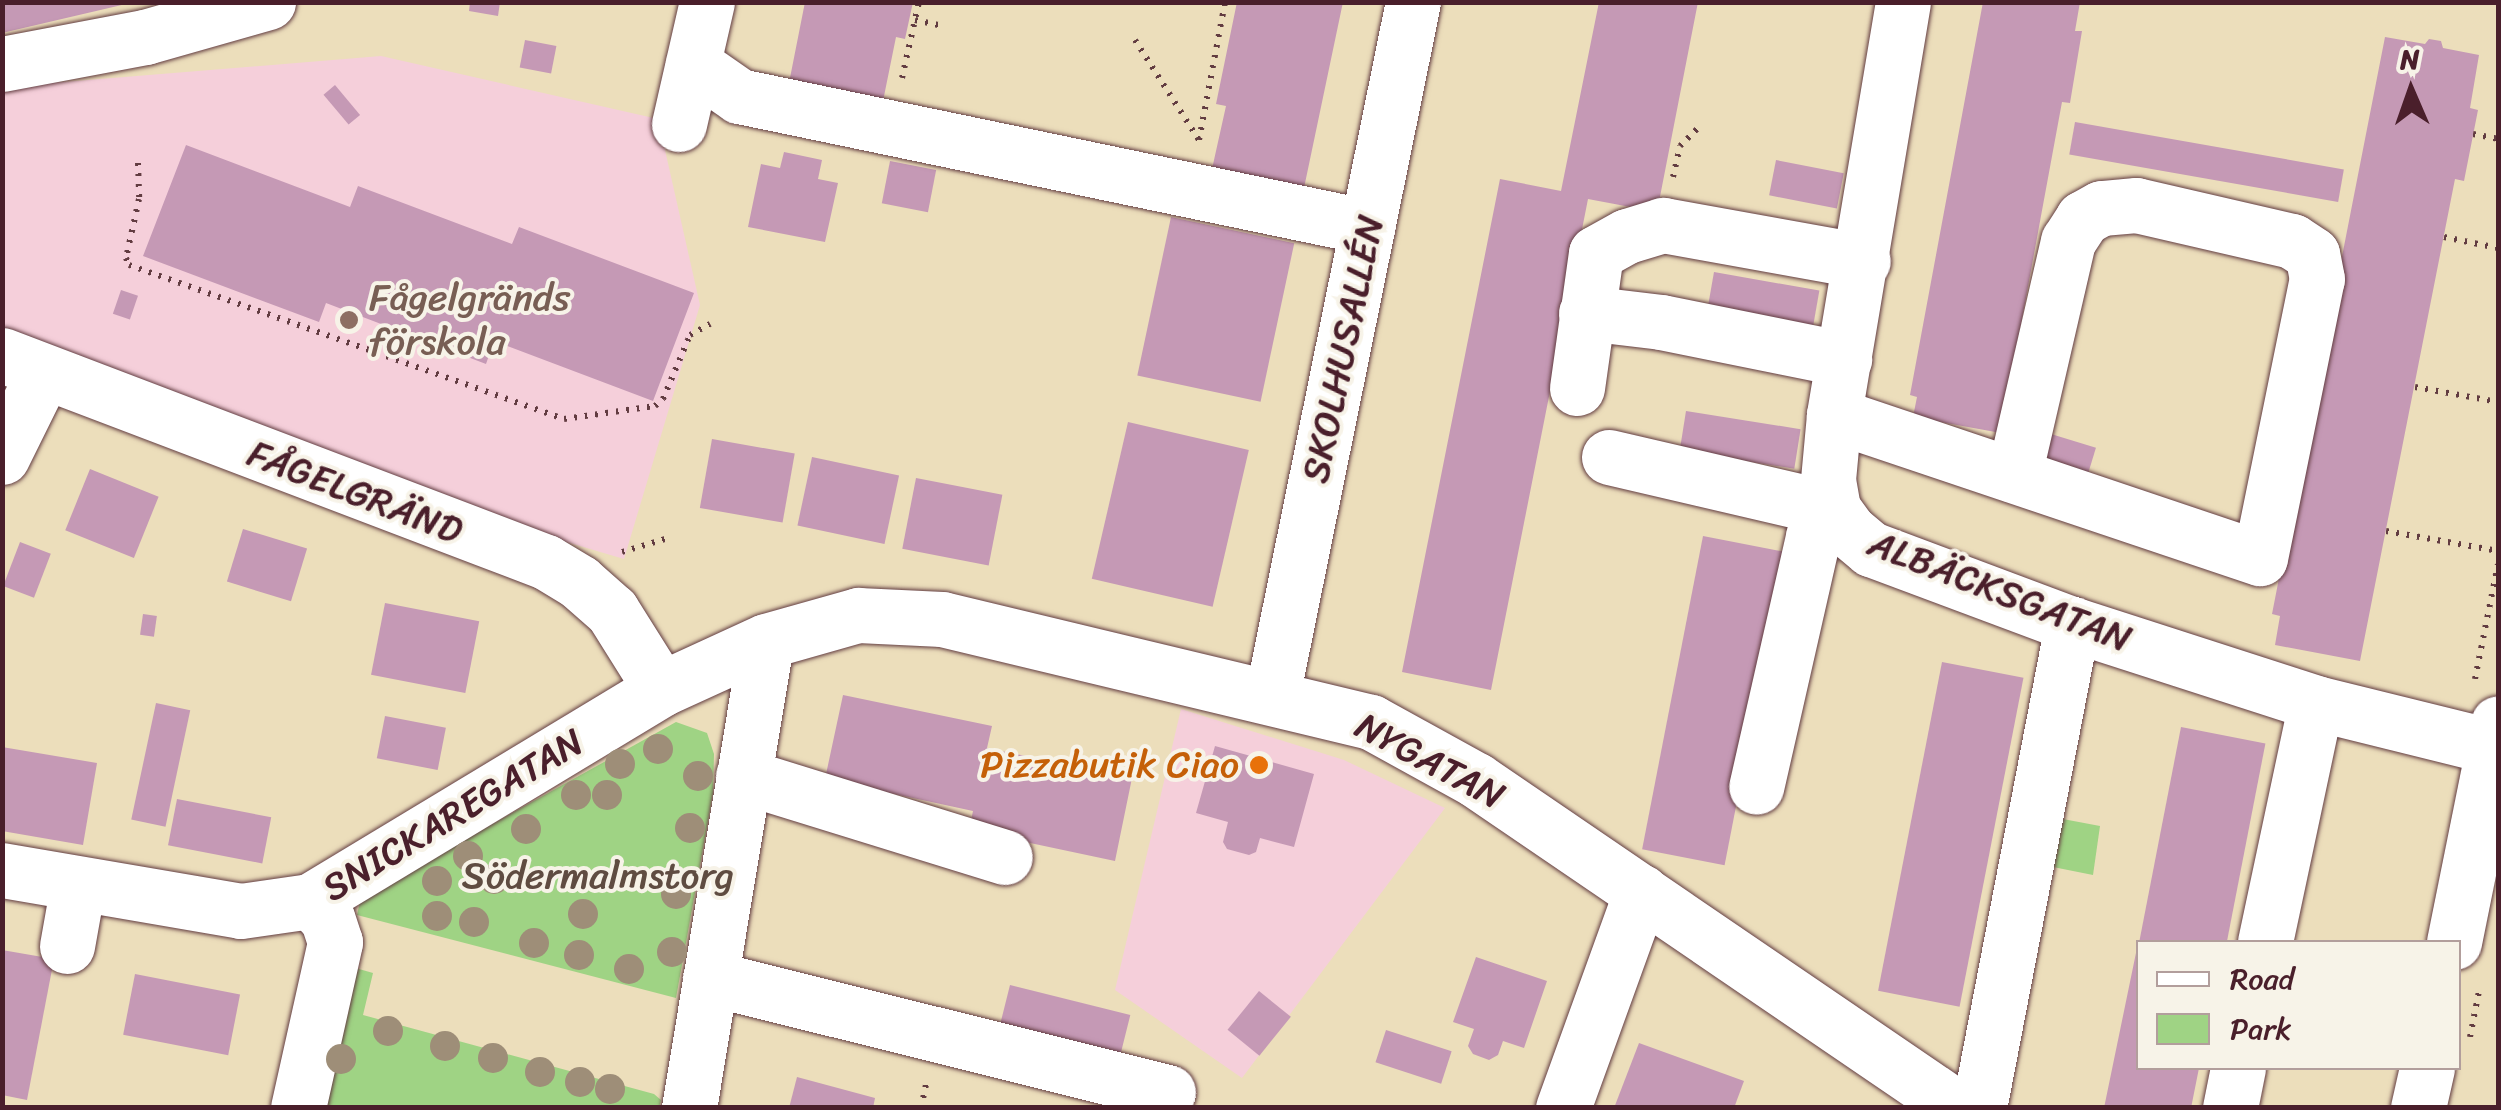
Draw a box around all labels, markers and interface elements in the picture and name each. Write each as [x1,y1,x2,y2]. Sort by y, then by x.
text: N [2399,35,2420,84]
north arrow [2361,40,2461,140]
street label: SKOLHUSALLÉN [1292,211,1394,487]
place label: Fågelgränds förskola [369,275,570,364]
marker: Fågelgränds förskola [338,309,360,331]
street label: FÅGELGRÄND [241,430,469,554]
street label: ALBÄCKSGATAN [1862,520,2138,662]
street label: NYGATAN [1348,703,1512,819]
street label: SNICKAREGATAN [314,719,592,911]
place label: Pizzabutik Ciao [980,742,1239,788]
marker: Pizzabutik Ciao [1248,754,1270,776]
park label: Södermalmstorg [462,853,734,899]
legend [2136,940,2461,1070]
text: Road [2230,952,2294,1006]
text: Park [2230,1002,2292,1056]

